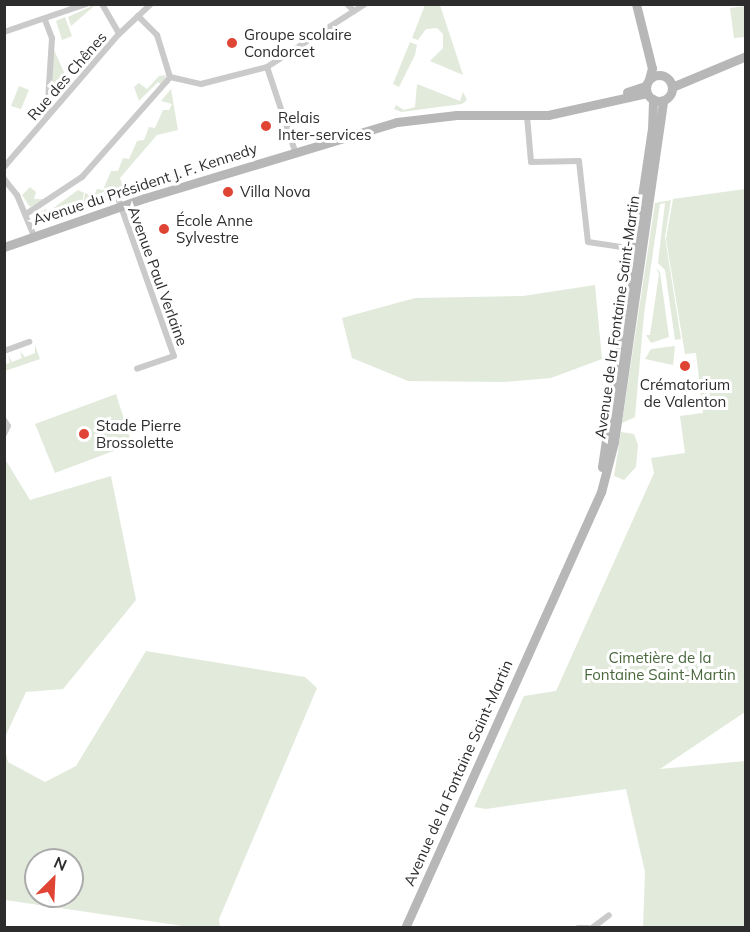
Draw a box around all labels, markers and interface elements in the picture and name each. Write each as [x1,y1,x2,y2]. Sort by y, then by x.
place label: Groupe scolaire Condorcet [244,25,352,60]
street label: Rue des Chênes [24,28,110,124]
marker: Groupe scolaire Condorcet [225,36,239,50]
place label: Relais Inter-services [278,108,371,143]
marker: Relais Inter-services [259,119,273,133]
street label: Avenue du Président J. F. Kennedy [31,139,259,229]
place label: Villa Nova [240,183,311,201]
marker: Villa Nova [221,185,235,199]
street label: Avenue de la Fontaine Saint-Martin [591,194,643,440]
street label: Avenue Paul Verlaine [124,204,192,348]
place label: École Anne Sylvestre [176,211,253,246]
marker: École Anne Sylvestre [157,222,171,236]
marker: Crématorium de Valenton [678,359,692,373]
place label: Crématorium de Valenton [640,375,730,410]
place label: Stade Pierre Brossolette [96,416,181,451]
marker: Stade Pierre Brossolette [77,427,91,441]
park label: Cimetière de la Fontaine Saint-Martin [584,648,736,683]
street label: Avenue de la Fontaine Saint-Martin [400,657,516,889]
north arrow [24,848,84,908]
text: N [51,852,70,875]

